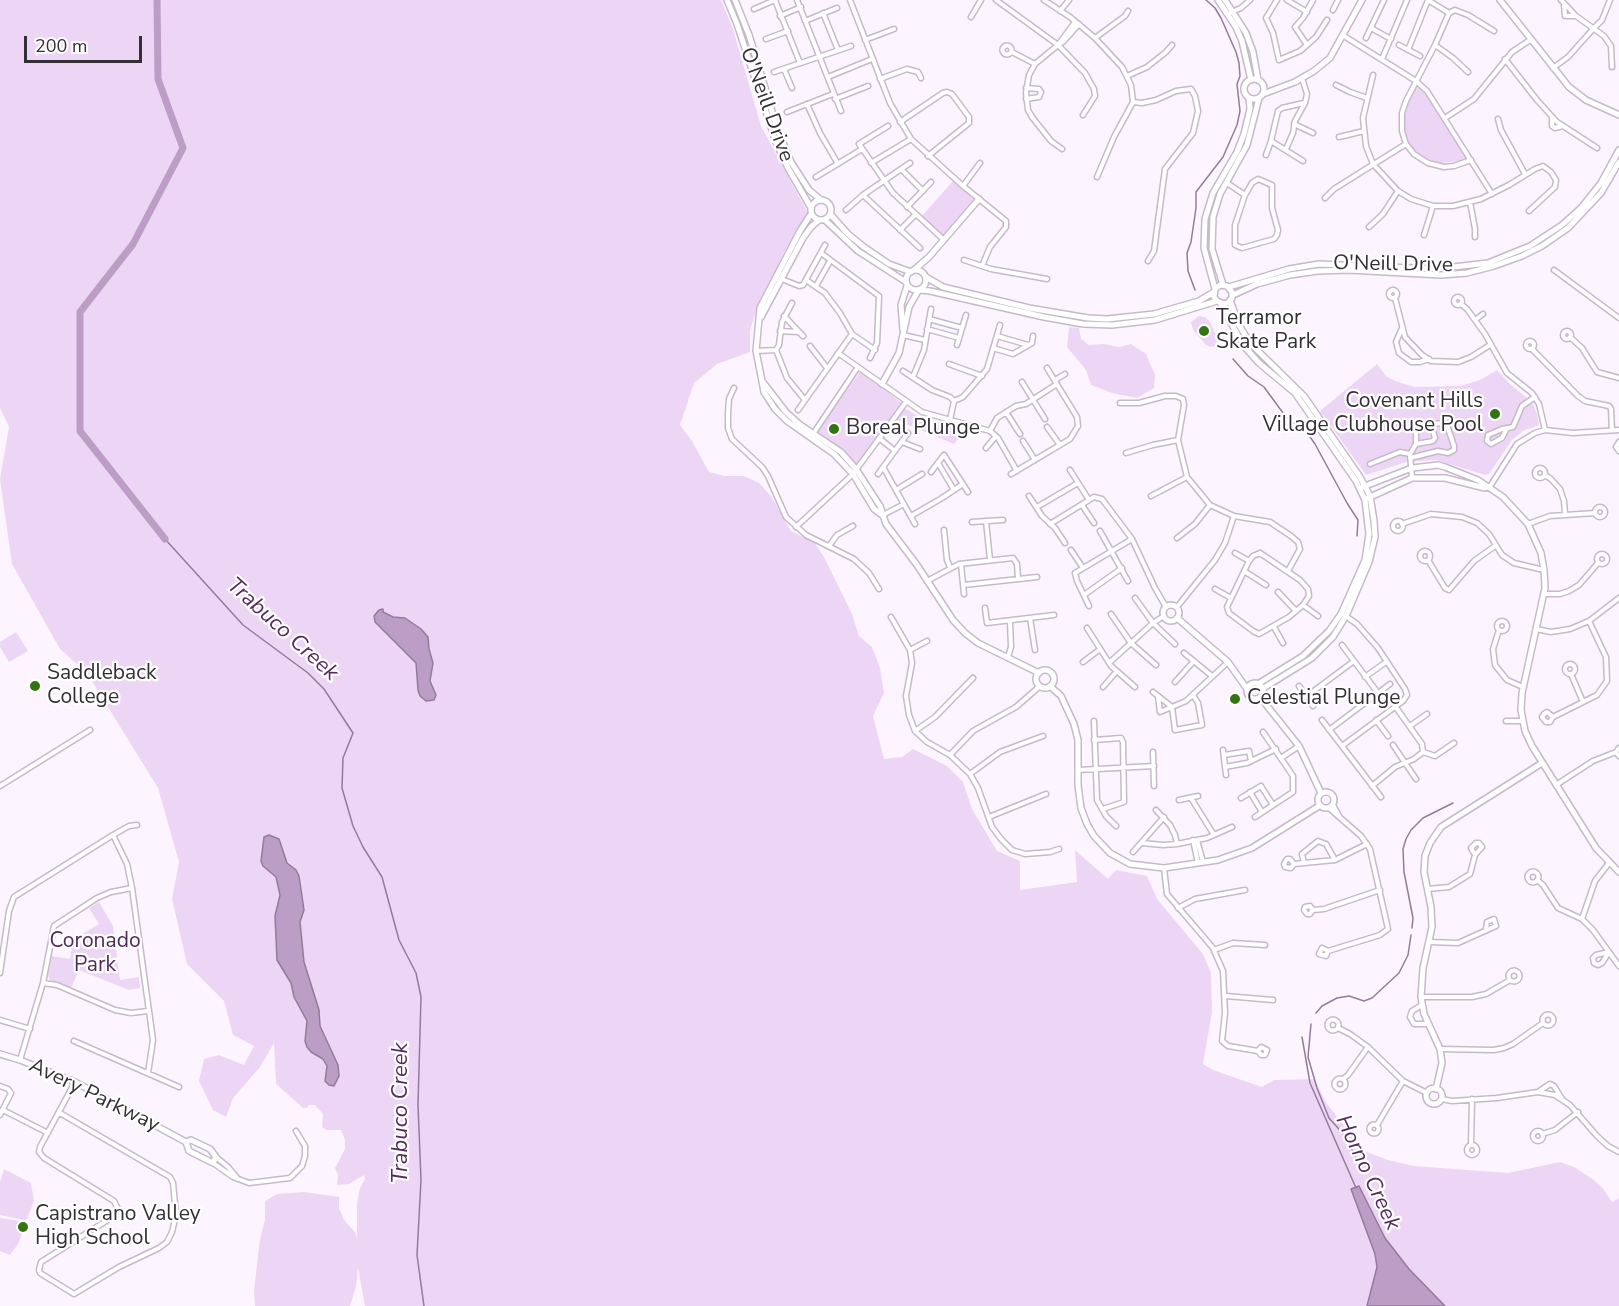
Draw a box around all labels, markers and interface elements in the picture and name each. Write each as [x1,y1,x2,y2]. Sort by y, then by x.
scale bar [27,24,146,62]
text: 200 m [35,34,87,58]
street label: O'Neill Drive [734,44,798,166]
street label: O'Neill Drive [1333,251,1453,279]
place label: Terramor Skate Park [1216,306,1316,356]
marker: Terramor Skate Park [1197,324,1211,338]
place label: Covenant Hills Village Clubhouse Pool [1262,389,1483,439]
marker: Covenant Hills Village Clubhouse Pool [1488,407,1502,421]
place label: Boreal Plunge [846,416,980,442]
marker: Boreal Plunge [827,422,841,436]
water label: Trabuco Creek [221,573,343,687]
place label: Saddleback College [47,661,156,711]
marker: Saddleback College [28,679,42,693]
place label: Celestial Plunge [1247,686,1401,712]
marker: Celestial Plunge [1228,692,1242,706]
park label: Coronado Park [49,929,141,979]
water label: Trabuco Creek [389,1043,415,1183]
street label: Avery Parkway [25,1054,163,1138]
water label: Horno Creek [1329,1111,1405,1235]
place label: Capistrano Valley High School [35,1202,200,1252]
marker: Capistrano Valley High School [16,1220,30,1234]

